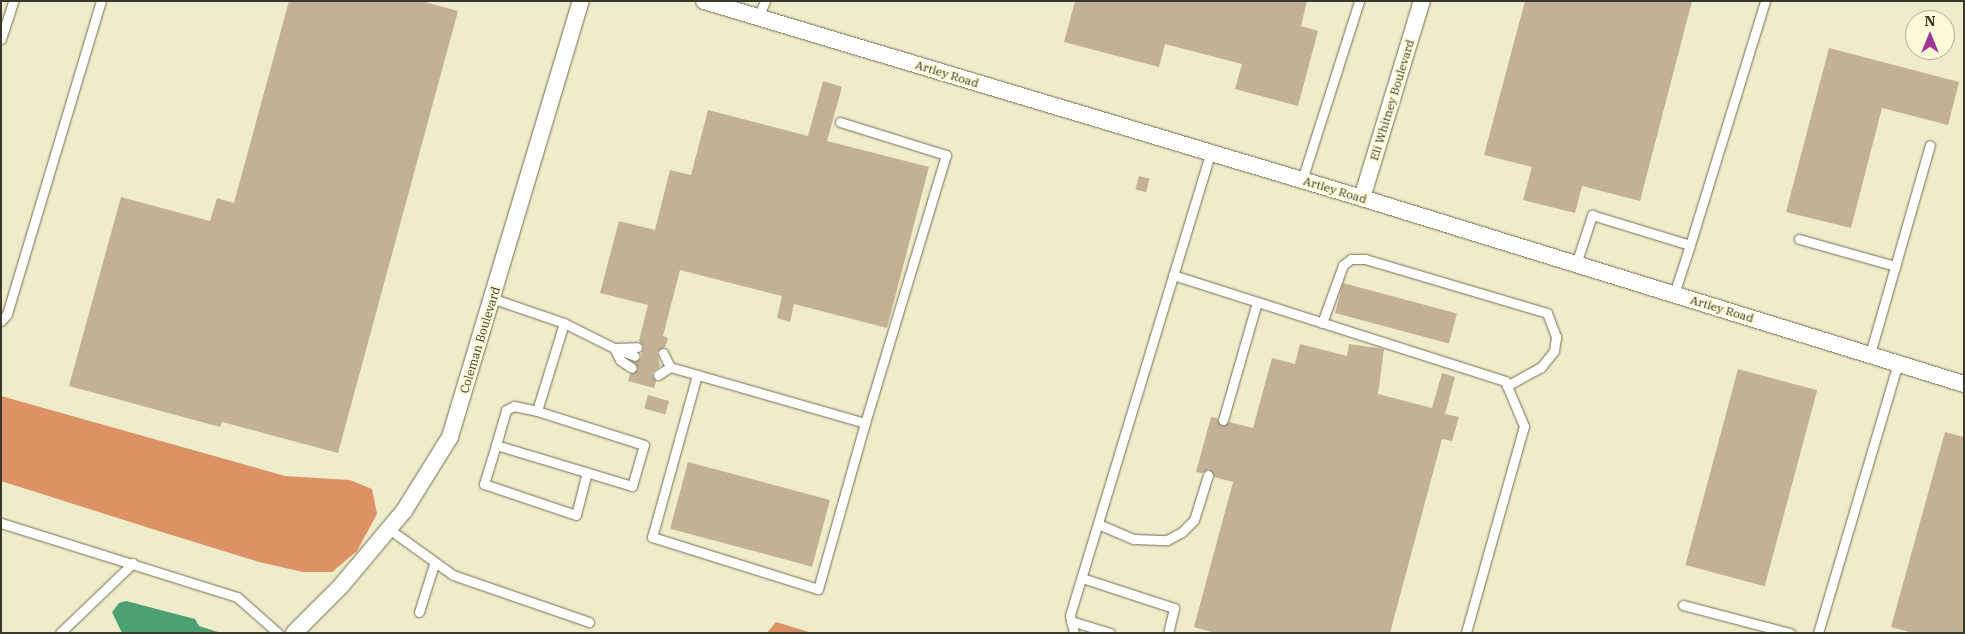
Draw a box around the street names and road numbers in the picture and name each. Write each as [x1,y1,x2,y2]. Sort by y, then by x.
street label: Eli Whitney Boulevard [1367,38,1417,162]
street label: Artley Road [913,58,981,90]
street label: Artley Road [1301,174,1369,206]
street label: Coleman Boulevard [457,285,503,395]
street label: Artley Road [1688,293,1756,325]

